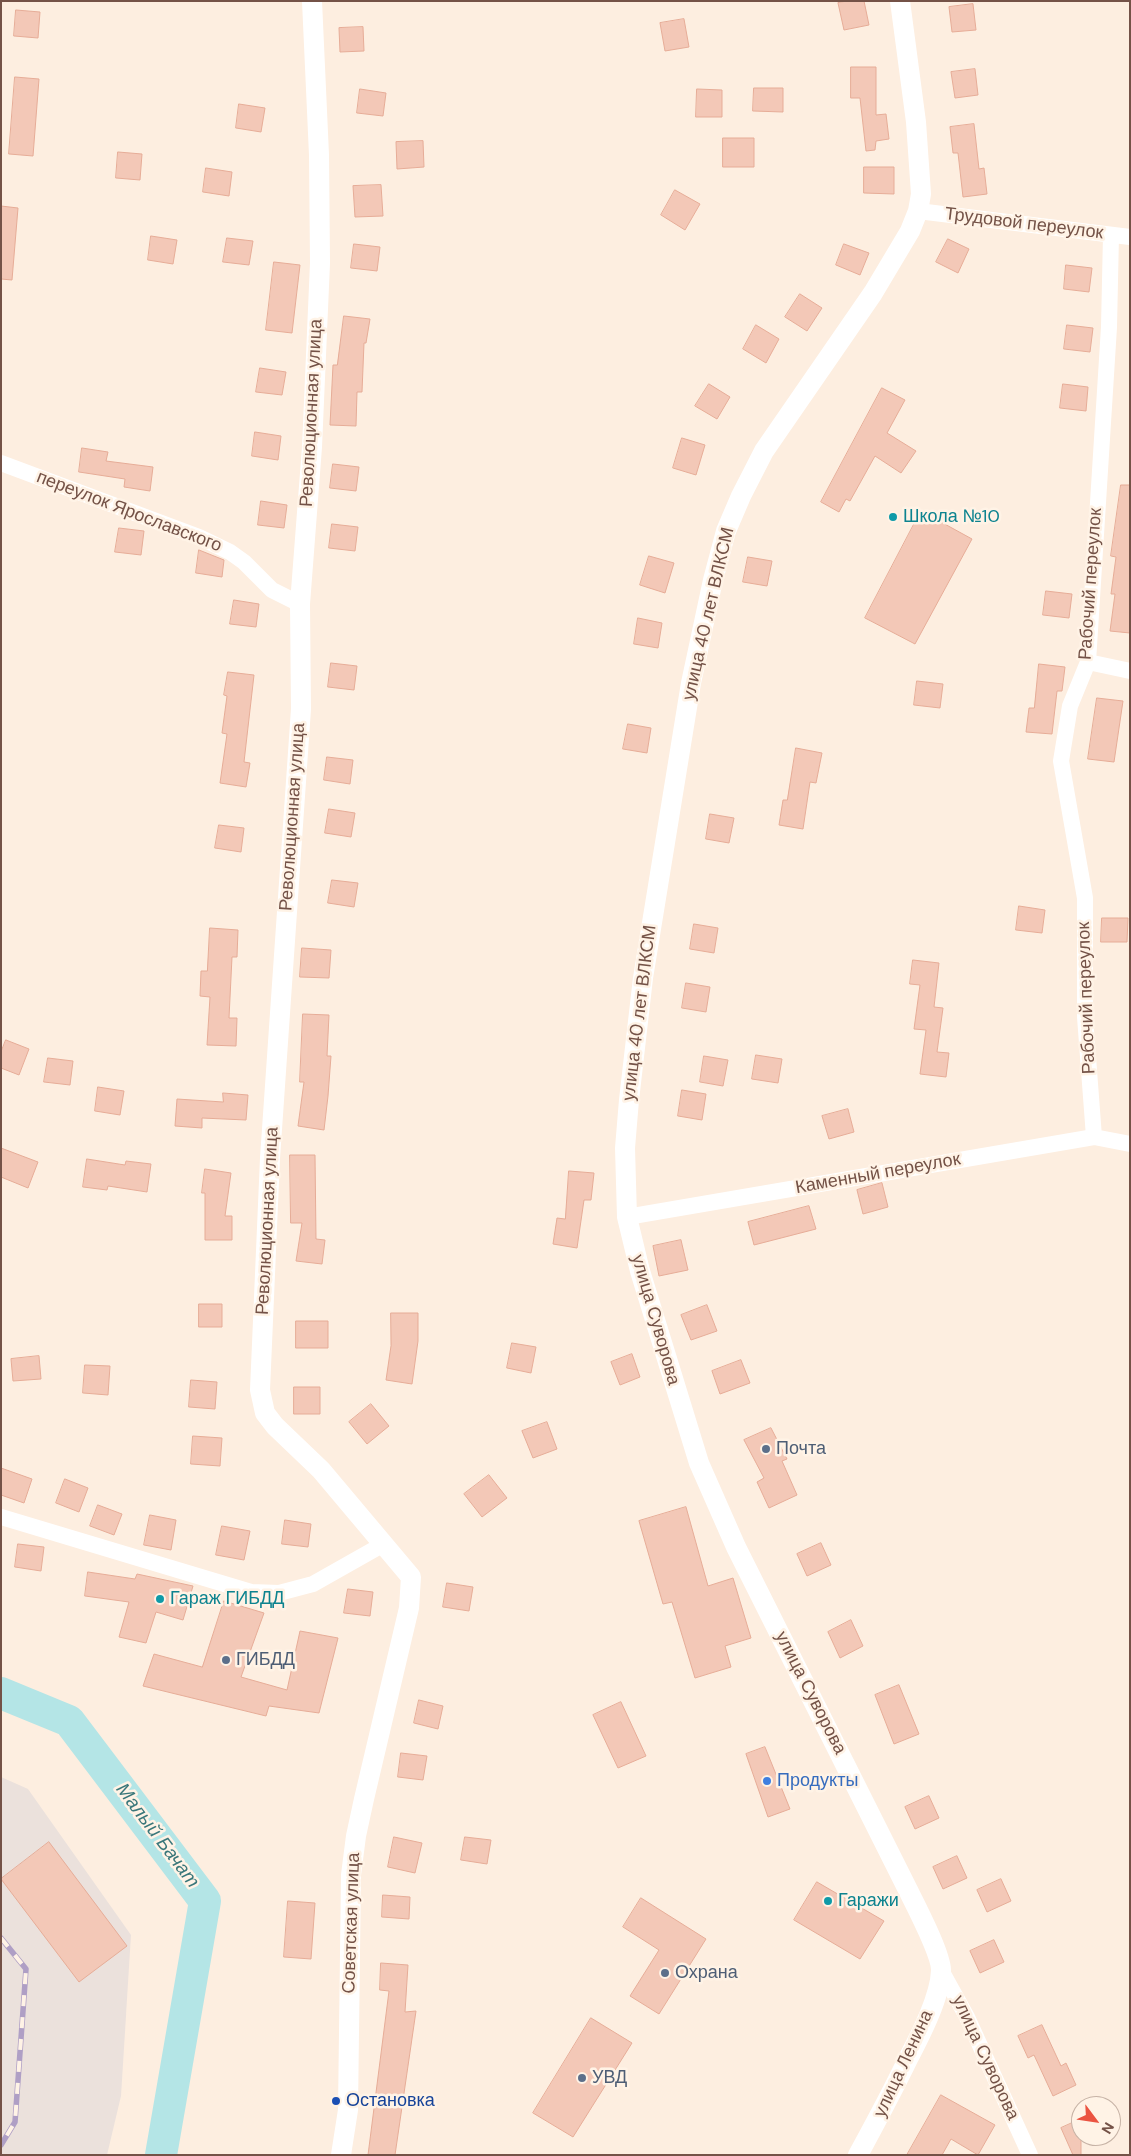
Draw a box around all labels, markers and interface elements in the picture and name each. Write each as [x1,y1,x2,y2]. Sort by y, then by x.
street label: Трудовой переулок [943,204,1105,244]
street label: Революционная улица [296,318,328,508]
street label: переулок Ярославского [33,467,225,557]
place label: Школа №10 [903,506,1000,528]
street label: Рабочий переулок [1075,507,1107,661]
marker: Школа №10 [887,511,899,523]
street label: улица 40 лет ВЛКСМ [679,525,739,703]
street label: Революционная улица [276,722,310,912]
street label: Рабочий переулок [1074,921,1100,1075]
street label: улица 40 лет ВЛКСМ [618,924,662,1102]
street label: Революционная улица [252,1126,284,1316]
street label: Каменный переулок [794,1149,962,1199]
street label: улица Суворова [626,1252,684,1388]
place label: Почта [776,1438,826,1460]
marker: Почта [760,1443,772,1455]
place label: Гараж ГИБДД [170,1588,284,1610]
marker: Гараж ГИБДД [154,1593,166,1605]
street label: улица Суворова [770,1628,850,1758]
place label: ГИБДД [236,1649,295,1671]
marker: ГИБДД [220,1654,232,1666]
place label: Продукты [777,1770,858,1792]
marker: Продукты [761,1775,773,1787]
water label: Малый Бачат [110,1779,204,1893]
street label: Советская улица [339,1852,365,1994]
place label: Гаражи [838,1890,899,1912]
marker: Гаражи [822,1895,834,1907]
place label: Охрана [675,1962,738,1984]
marker: Охрана [659,1967,671,1979]
street label: улица Суворова [947,1992,1023,2124]
street label: улица Ленина [870,2007,938,2121]
place label: УВД [592,2067,627,2089]
marker: УВД [576,2072,588,2084]
place label: Остановка [346,2090,435,2112]
marker: Остановка [330,2095,342,2107]
north arrow [1071,2096,1121,2146]
text: N [1098,2119,1118,2137]

